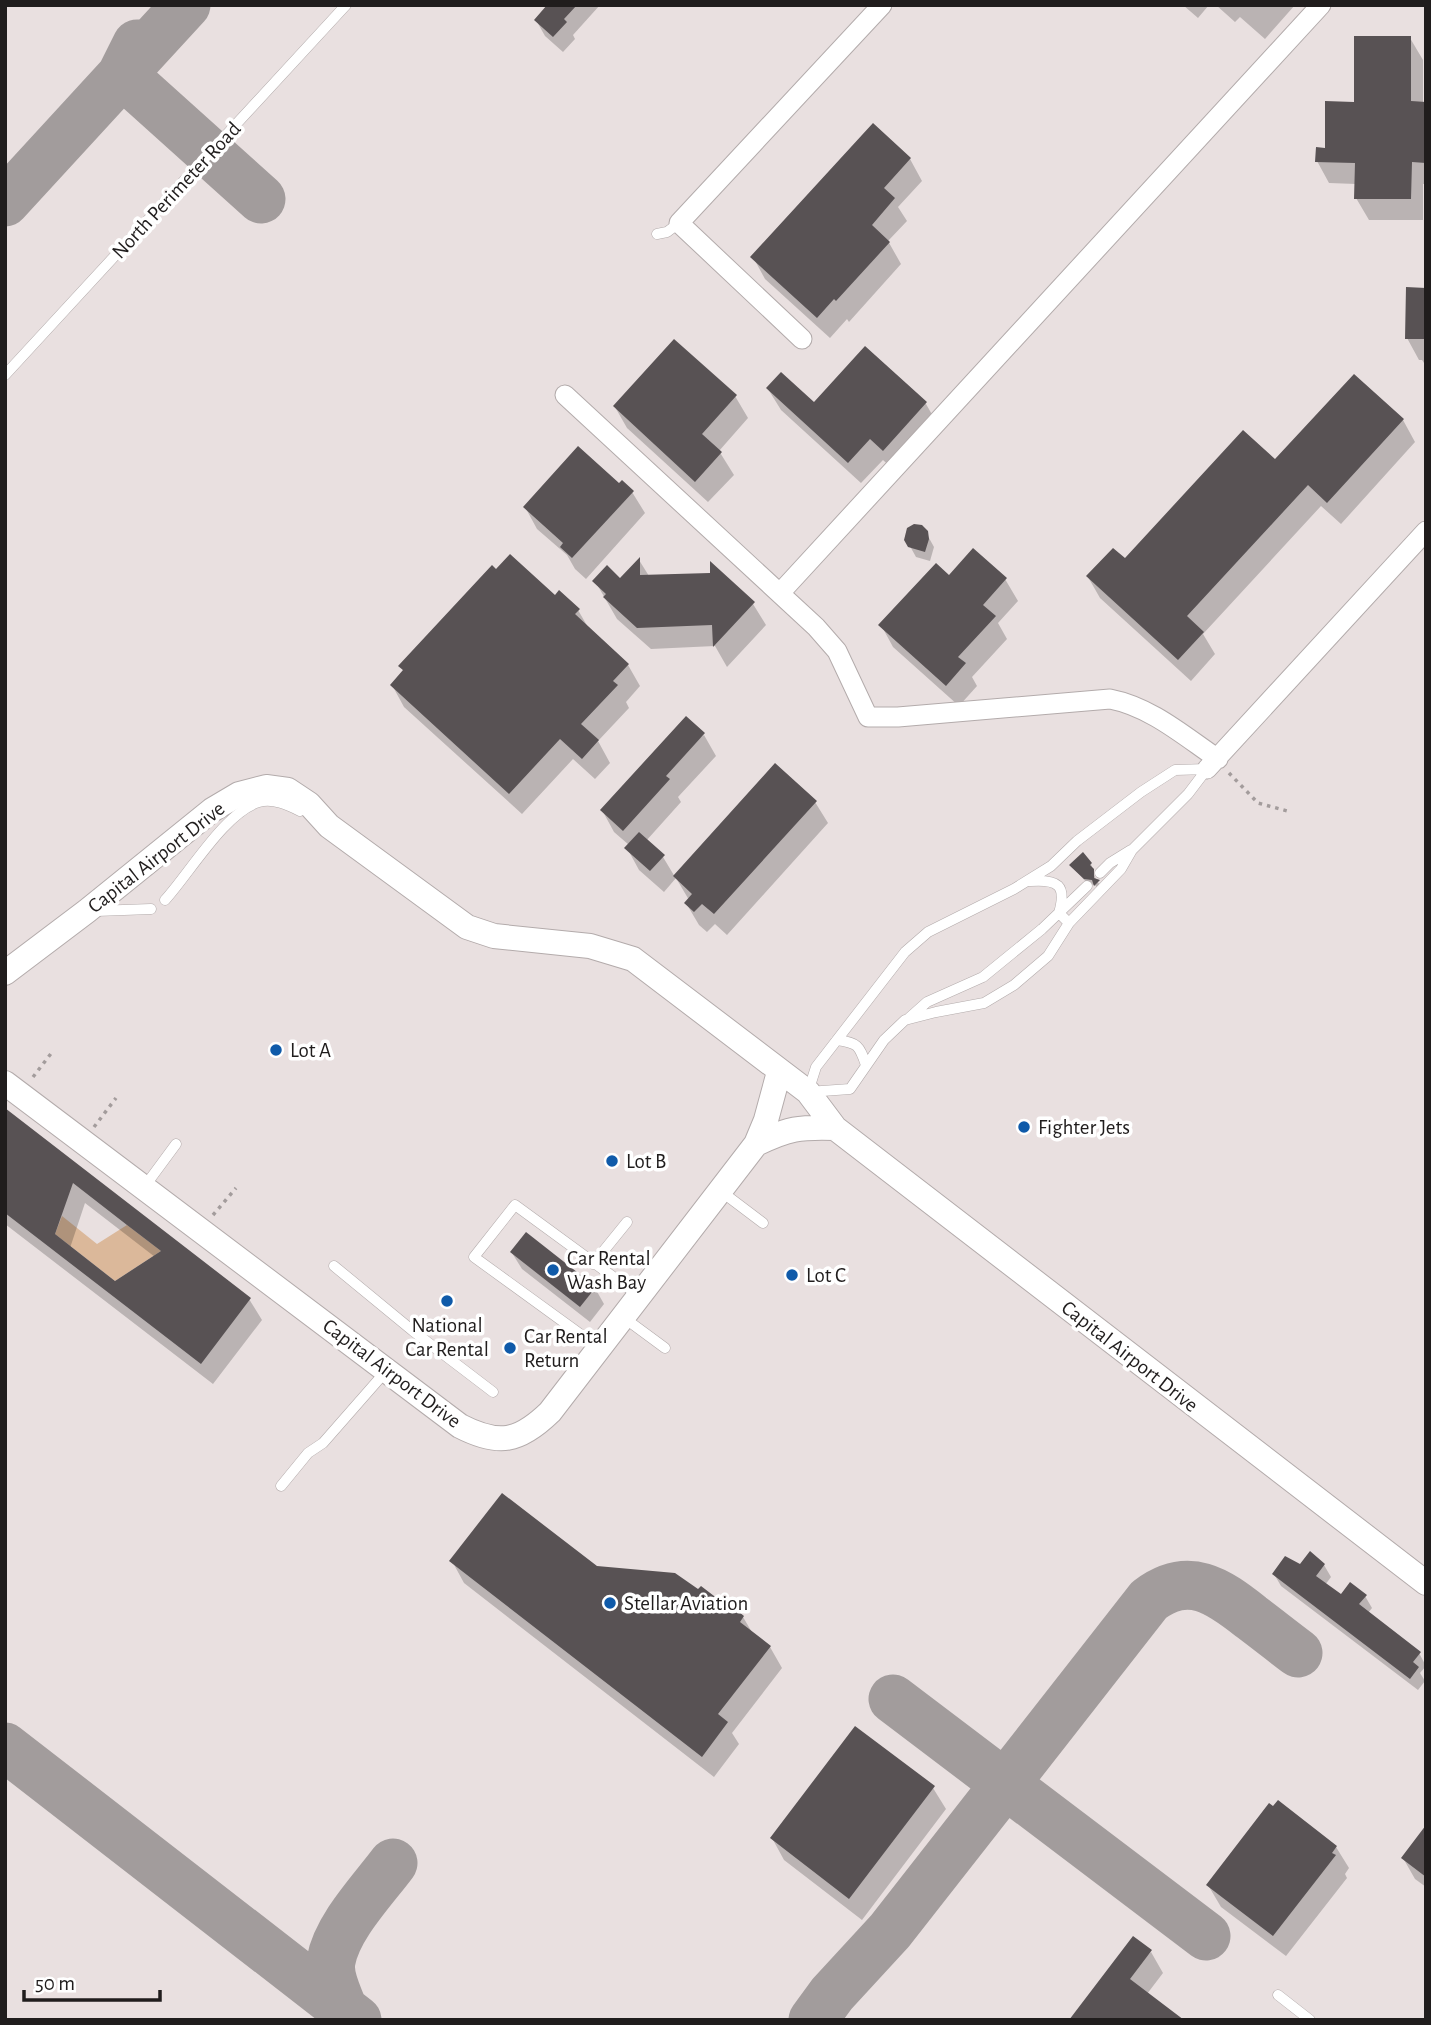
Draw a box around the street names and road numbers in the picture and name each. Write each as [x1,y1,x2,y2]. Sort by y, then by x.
street label: North Perimeter Road [108,118,245,263]
street label: Capital Airport Drive [84,798,229,917]
street label: Capital Airport Drive [1057,1297,1202,1416]
street label: Capital Airport Drive [319,1315,465,1432]

